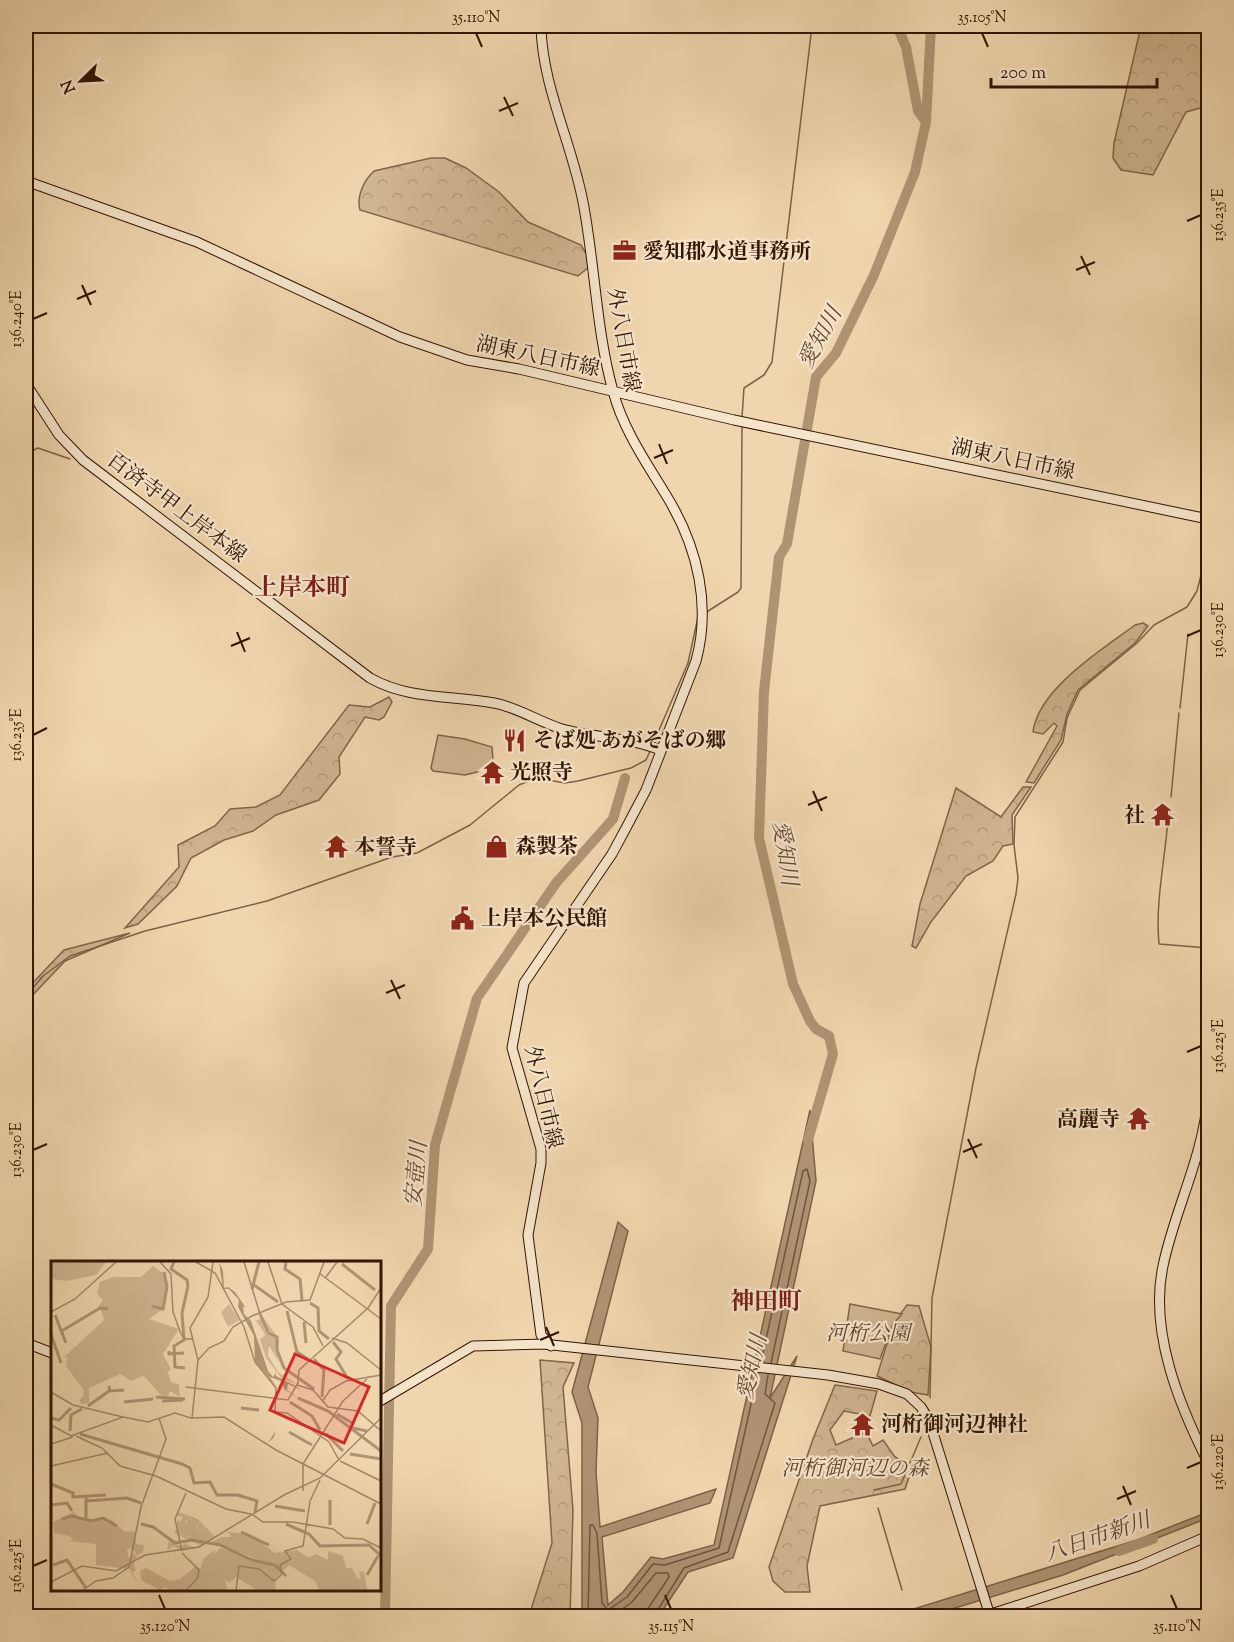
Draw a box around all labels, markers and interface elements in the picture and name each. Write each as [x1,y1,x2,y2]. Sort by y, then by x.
text: 35.110°N [452,8,500,29]
text: 35.105°N [958,8,1006,29]
north arrow [51,51,111,111]
scale bar [991,51,1158,89]
text: 200 m [1000,61,1046,87]
text: N [56,75,83,97]
text: 136.235°E [1209,188,1230,242]
office icon: 愛知郡水道事務所 [612,238,638,264]
place label: 愛知郡水道事務所 [643,238,811,268]
street label: 外八日市線 [598,286,646,395]
text: 136.240°E [7,290,28,348]
water label: 愛知川 [792,300,853,375]
street label: 湖東八日市線 [473,330,602,386]
street label: 湖東八日市線 [948,433,1077,489]
street label: 百済寺甲上岸本線 [100,446,252,571]
district label: 上岸本町 [254,572,350,606]
text: 136.230°E [1209,602,1230,658]
text: 136.235°E [7,708,28,762]
restaurant icon: そば処 あがそばの郷 [502,727,528,753]
place label: そば処 あがそばの郷 [533,727,726,757]
temple icon: 光照寺 [479,759,505,785]
place label: 光照寺 [510,759,573,789]
place label: 社 [1124,802,1145,832]
temple icon: 社 [1150,802,1176,828]
water label: 愛知川 [762,818,804,891]
shop icon: 森製茶 [484,833,510,859]
place label: 森製茶 [515,833,578,863]
temple icon: 本誓寺 [323,834,349,860]
place label: 本誓寺 [354,834,417,864]
public building icon: 上岸本公民館 [450,905,476,931]
place label: 上岸本公民館 [481,905,607,935]
text: 136.225°E [1209,1019,1230,1073]
street label: 外八日市線 [516,1043,568,1152]
place label: 高麗寺 [1057,1106,1120,1136]
temple icon: 高麗寺 [1125,1106,1151,1132]
text: 136.230°E [7,1122,28,1178]
water label: 安壺川 [399,1138,437,1209]
inset map [51,1261,381,1591]
district label: 神田町 [730,1286,802,1320]
park label: 河桁公園 [826,1320,913,1350]
water label: 愛知川 [731,1330,777,1403]
temple icon: 河桁御河辺神社 [850,1411,876,1437]
place label: 河桁御河辺神社 [881,1411,1028,1441]
text: 136.220°E [1209,1434,1230,1490]
park label: 河桁御河辺の森 [782,1455,930,1485]
water label: 八日市新川 [1041,1505,1157,1572]
text: 136.225°E [7,1539,28,1593]
text: 35.120°N [140,1617,190,1638]
text: 35.115°N [648,1617,694,1638]
text: 35.110°N [1153,1617,1201,1638]

